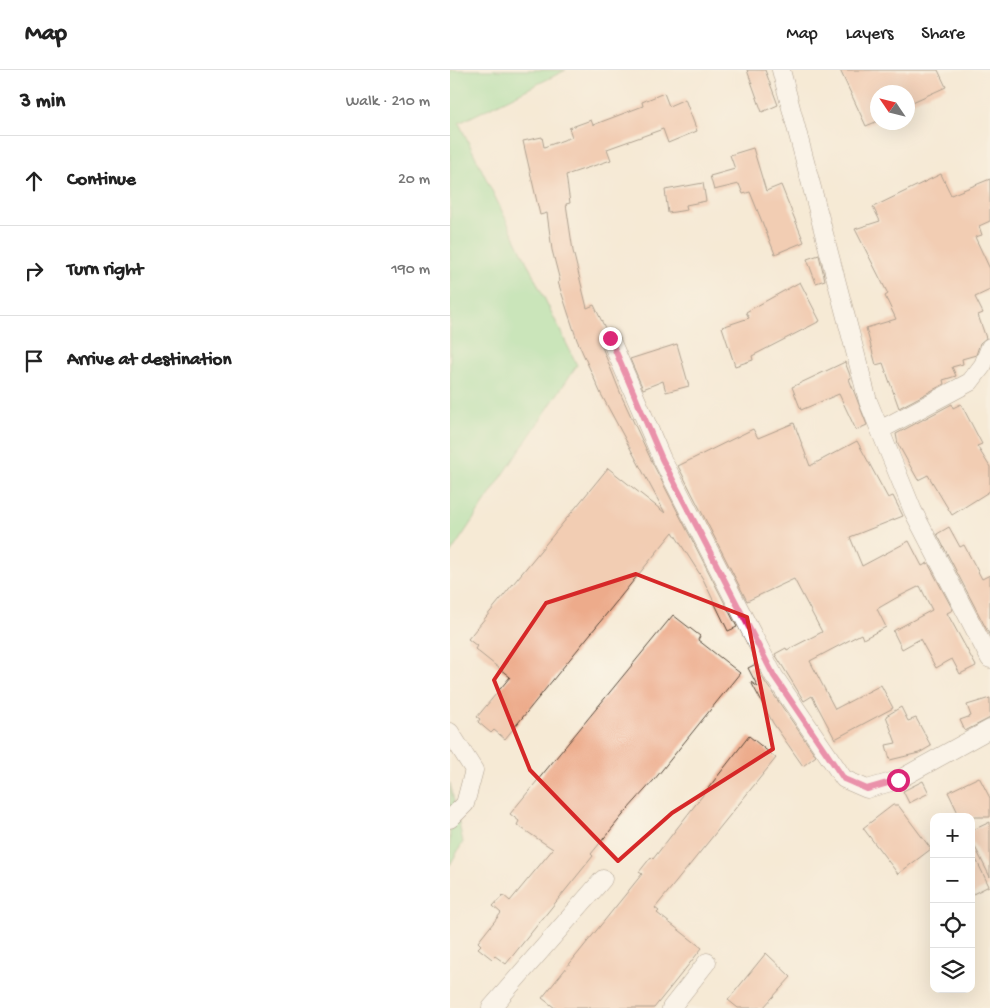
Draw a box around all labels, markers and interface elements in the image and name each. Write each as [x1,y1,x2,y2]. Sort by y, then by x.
text: Map [25,20,67,49]
text: Map [786,24,818,45]
text: Layers [846,24,893,45]
text: Share [921,24,965,45]
north arrow [870,85,915,130]
text: 3 min [20,90,65,115]
text: Walk · 210 m [346,93,430,112]
icon: ahead [20,167,48,195]
text: Continue [67,169,136,192]
text: 20 m [398,171,430,190]
icon: right [20,257,48,285]
text: Turn right [67,259,143,282]
text: 190 m [391,261,430,280]
route end [599,327,622,350]
icon: arrive [20,347,48,375]
text: Arrive at destination [67,349,231,372]
route start [887,769,910,792]
map controls [930,813,975,993]
button: + [930,813,975,858]
button: − [930,858,975,903]
button: locate [930,903,975,948]
button: layers [930,948,975,993]

